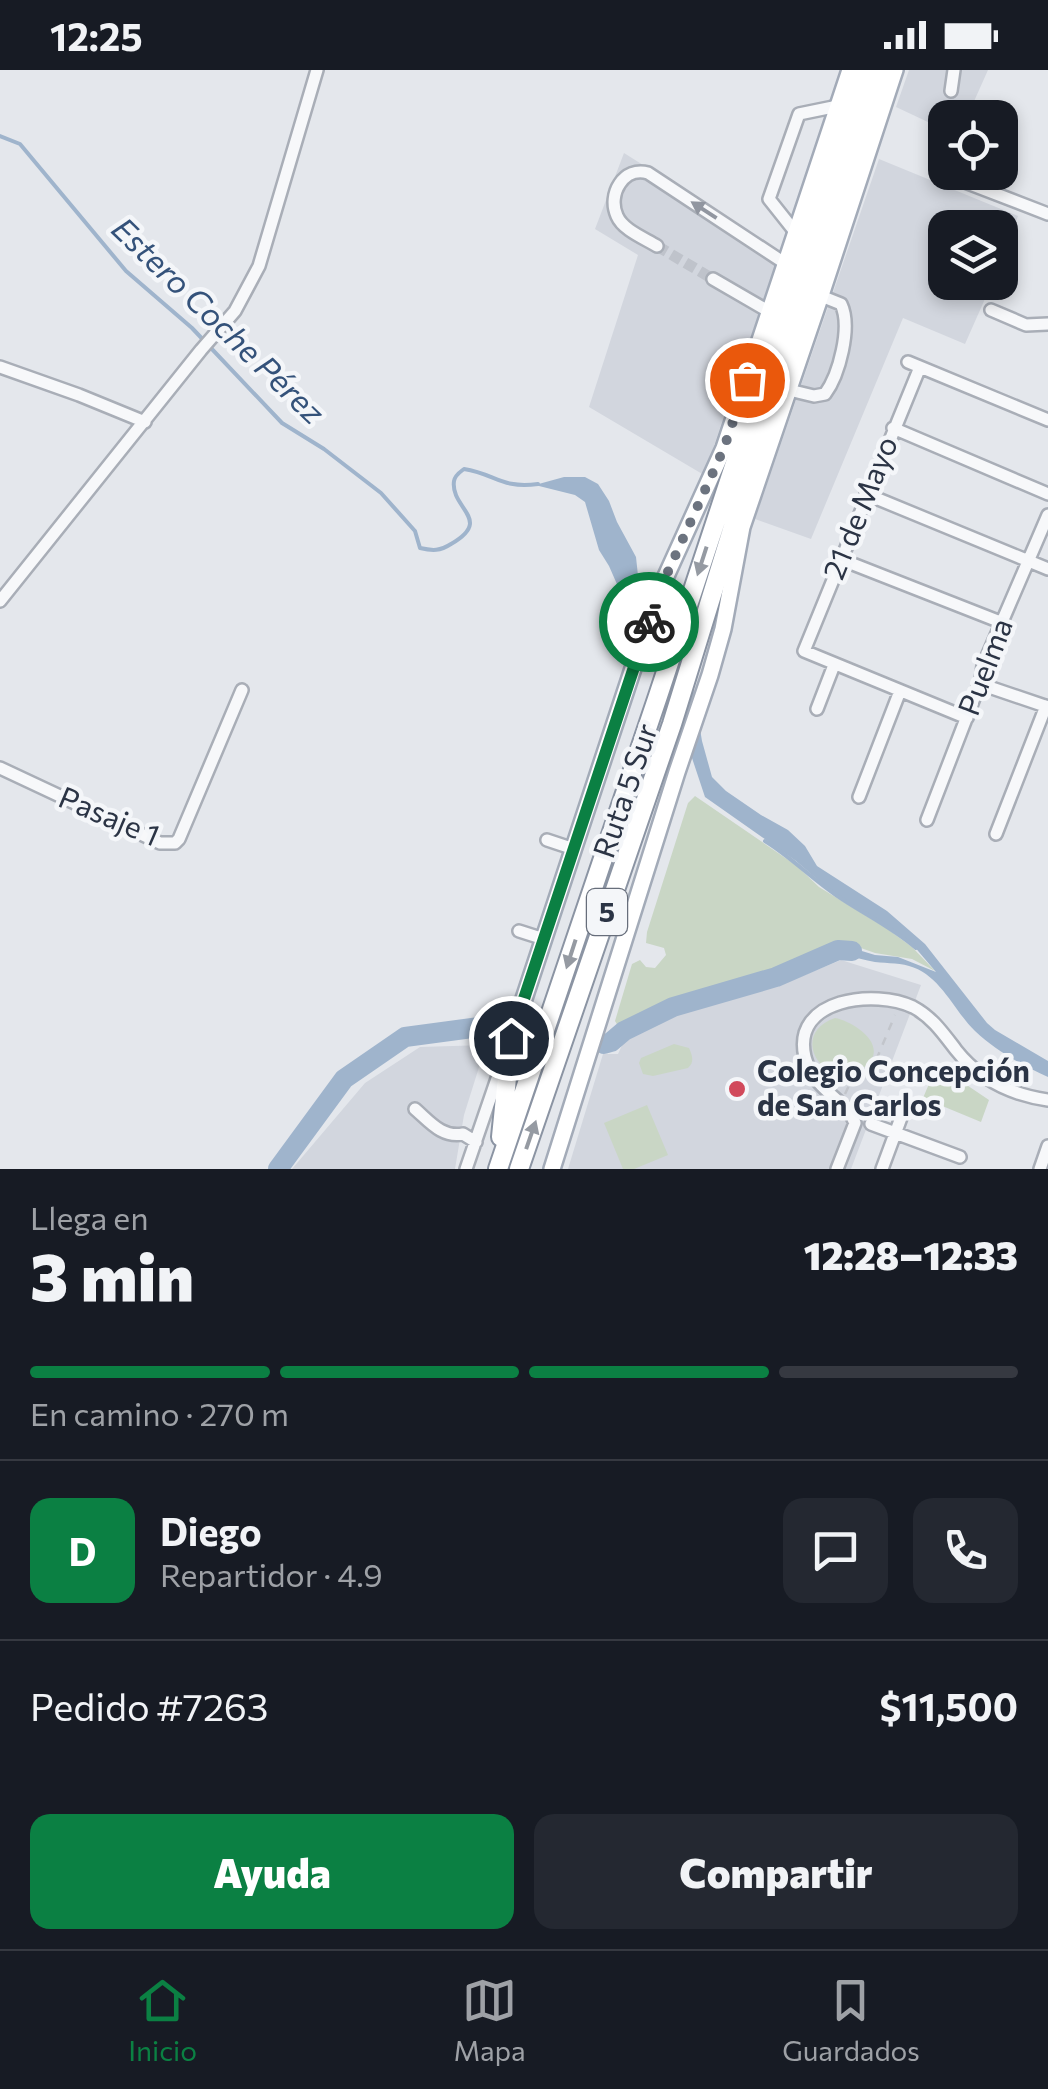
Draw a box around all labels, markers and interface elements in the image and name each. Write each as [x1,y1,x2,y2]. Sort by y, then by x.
text: 12:25 [50,12,143,59]
map controls [928,100,1018,300]
button: locate [928,100,1018,190]
one-way arrow [691,202,718,220]
water label: Estero Coche Pérez [105,208,334,431]
button: layers [928,210,1018,300]
pin [705,338,790,423]
icon: bag [720,353,775,408]
street label: 21 de Mayo [813,430,904,584]
one-way arrow [694,547,709,577]
courier [599,572,699,672]
icon: bike [622,595,677,650]
street label: Puelma [948,612,1019,720]
street label: Ruta 5 Sur [583,718,664,862]
street label: Pasaje 1 [54,777,166,852]
road number: 5 [587,889,627,935]
one-way arrow [562,939,577,969]
pin [469,996,554,1081]
icon: home [484,1011,539,1066]
place label: Colegio Concepción de San Carlos [757,1051,1030,1122]
marker: Colegio Concepción de San Carlos [726,1078,748,1100]
one-way arrow [524,1120,539,1150]
text: Llega en [30,1197,149,1237]
text: 12:28–12:33 [804,1231,1018,1278]
text: 3 min [30,1235,194,1314]
text: En camino · 270 m [30,1393,289,1433]
button: chat [783,1498,888,1603]
button: phone [913,1498,1018,1603]
text: Diego [160,1507,262,1554]
text: D [69,1527,96,1574]
text: Repartidor · 4.9 [160,1554,383,1594]
text: Pedido #7263 [30,1682,269,1729]
text: $11,500 [880,1682,1018,1729]
button: Ayuda [30,1814,514,1929]
button: Compartir [534,1814,1018,1929]
tab: Inicio [128,1973,197,2067]
tab: Mapa [453,1973,526,2067]
tab: Guardados [782,1973,920,2067]

